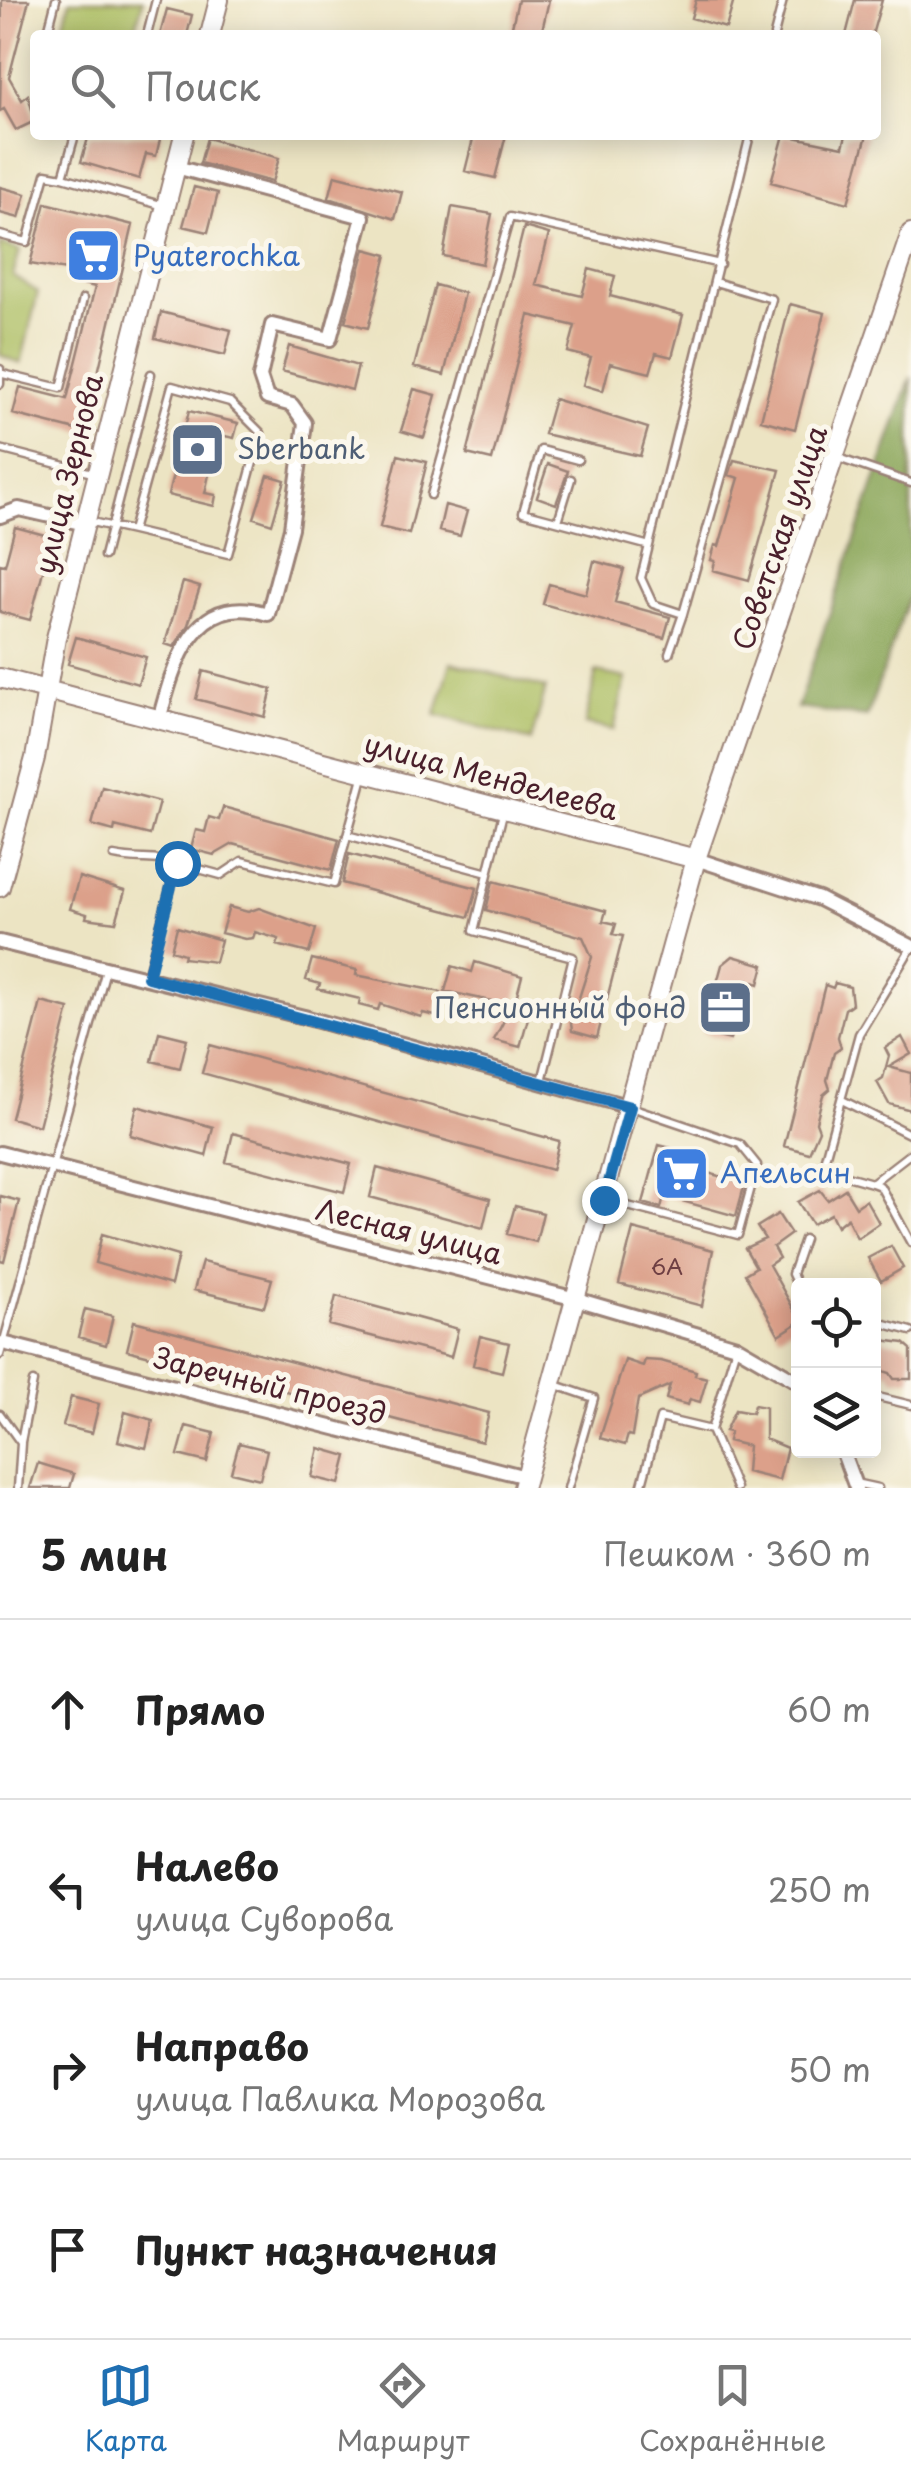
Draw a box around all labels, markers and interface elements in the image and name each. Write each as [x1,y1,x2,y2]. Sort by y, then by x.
search box [30,30,881,140]
text: Поиск [145,57,260,114]
icon: search [65,58,120,113]
supermarket icon: Pyaterochka [64,226,124,286]
place label: Pyaterochka [133,233,301,276]
street label: улица Зернова [22,369,113,578]
bank icon: Sberbank [168,419,228,479]
street label: Советская улица [720,419,837,656]
place label: Sberbank [237,426,365,469]
street label: улица Менделеева [360,721,624,830]
route start [155,841,201,887]
office icon: Пенсионный фонд [695,978,755,1038]
place label: Пенсионный фонд [434,985,686,1028]
supermarket icon: Апельсин [651,1143,711,1203]
place label: Апельсин [720,1150,851,1193]
route end [582,1178,628,1224]
street label: Лесная улица [312,1187,507,1275]
house number: 6А [651,1249,683,1282]
map controls [791,1278,881,1458]
button: locate [791,1278,881,1368]
street label: Заречный проезд [150,1335,391,1434]
button: layers [791,1368,881,1458]
text: 5 мин [40,1522,168,1585]
text: Пешком · 360 m [603,1529,871,1577]
text: Прямо [135,1681,265,1738]
icon: ahead [40,1682,95,1737]
text: 60 m [787,1685,871,1733]
text: Налево [135,1837,279,1894]
icon: left [40,1862,95,1917]
text: 250 m [768,1865,871,1913]
text: улица Суворова [135,1894,393,1942]
text: Направо [135,2017,309,2074]
icon: right [40,2042,95,2097]
text: 50 m [788,2045,871,2093]
text: улица Павлика Морозова [135,2074,545,2122]
text: Пункт назначения [135,2221,498,2278]
icon: arrive [40,2222,95,2277]
tab: Карта [85,2358,167,2461]
tab: Маршрут [337,2358,469,2461]
tab: Сохранённые [639,2358,826,2461]

